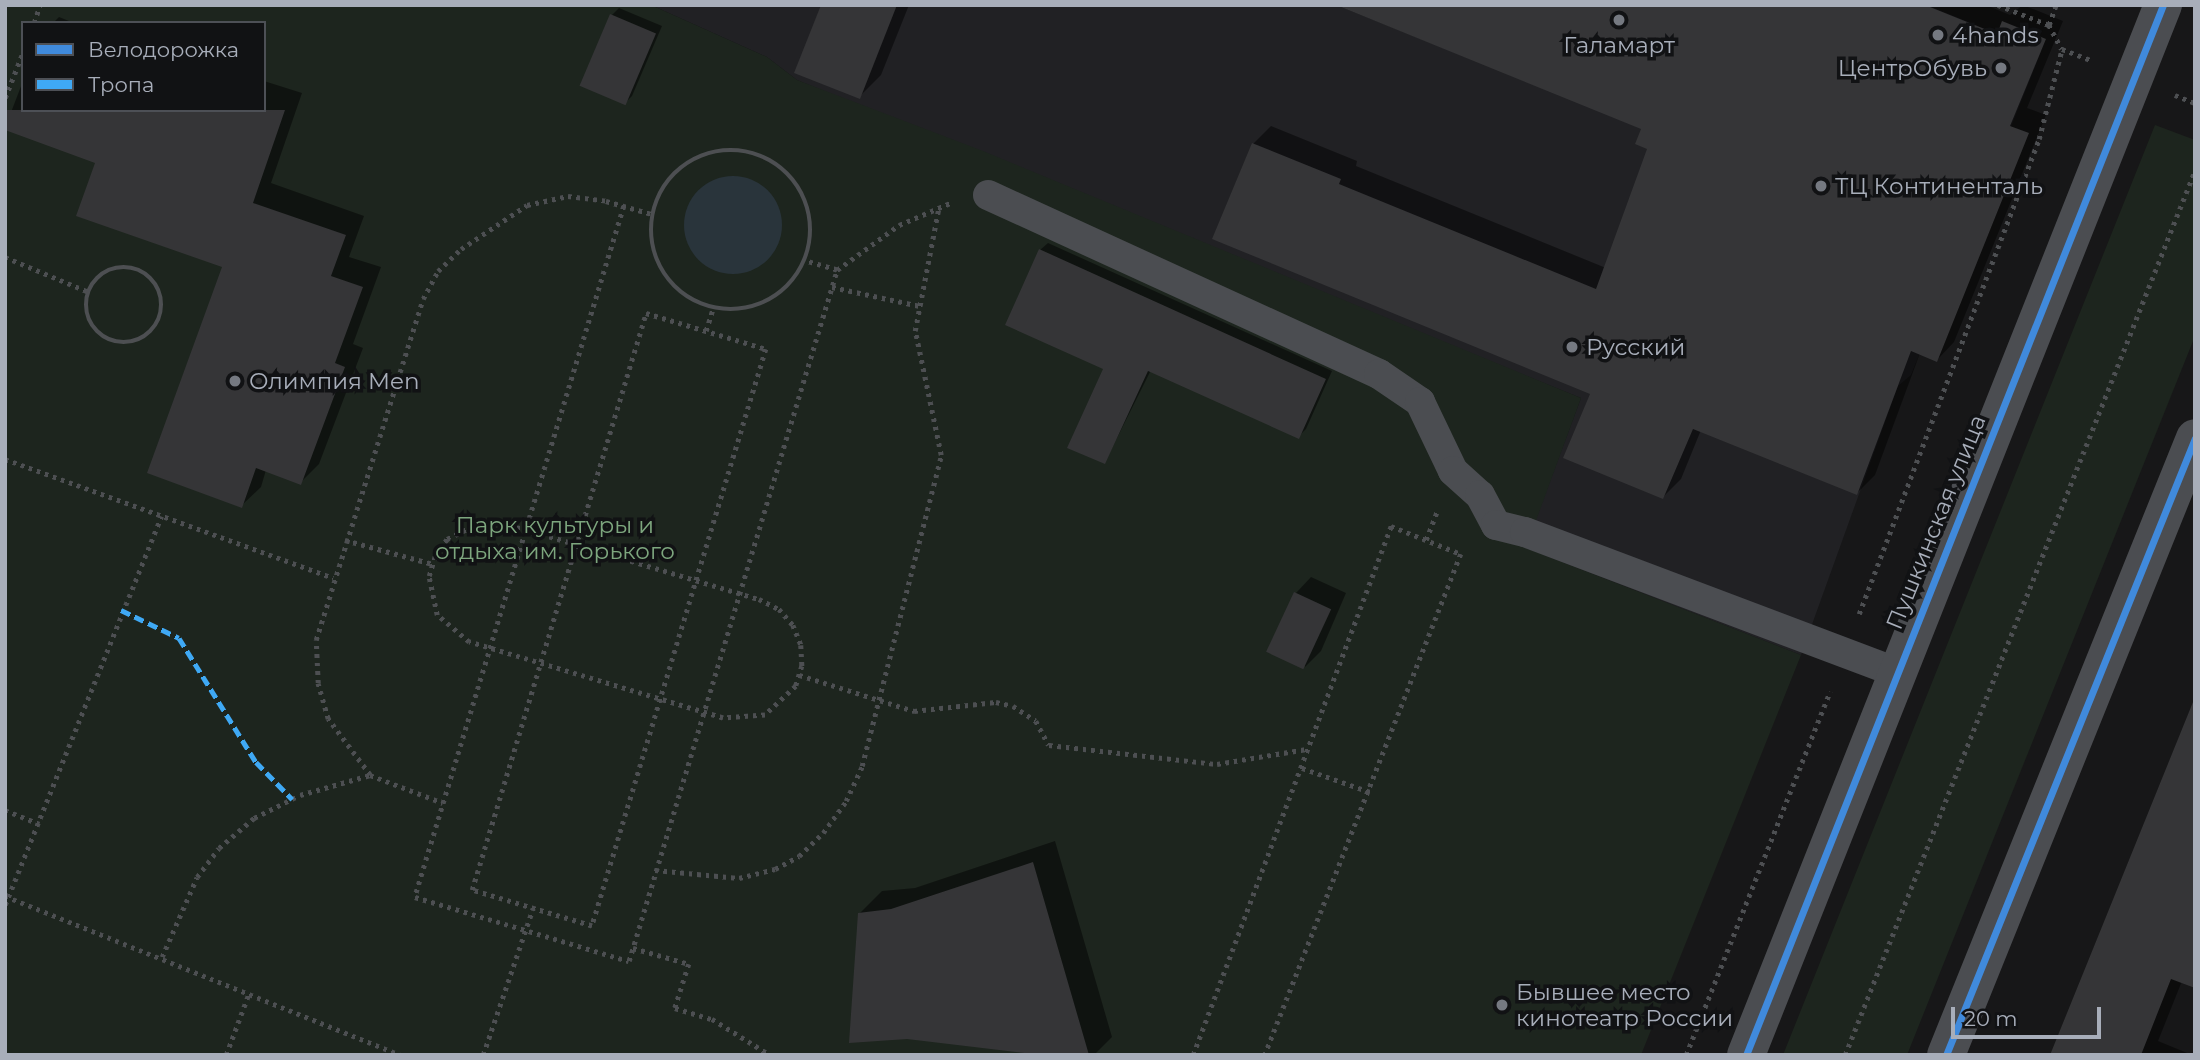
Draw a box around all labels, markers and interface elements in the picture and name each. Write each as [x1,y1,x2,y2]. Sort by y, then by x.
marker: Галамарт [1611,12,1627,28]
legend [21,21,266,112]
place label: 4hands [1952,21,2039,49]
marker: 4hands [1930,27,1946,43]
place label: Галамарт [1563,31,1675,59]
text: Велодорожка [88,37,239,62]
place label: ЦентрОбувь [1838,54,1987,82]
marker: ЦентрОбувь [1993,60,2009,76]
text: Тропа [88,72,154,97]
place label: ТЦ Континенталь [1835,172,2043,200]
marker: ТЦ Континенталь [1813,178,1829,194]
place label: Русский [1586,333,1685,361]
marker: Русский [1564,339,1580,355]
place label: Олимпия Men [249,367,419,395]
marker: Олимпия Men [227,373,243,389]
street label: Пушкинская улица [1880,411,1992,633]
park label: Парк культуры и отдыха им. Горького [435,511,675,565]
place label: Бывшее место кинотеатр России [1516,978,1733,1032]
scale bar [1955,993,2106,1038]
marker: Бывшее место кинотеатр России [1494,997,1510,1013]
text: 20 m [1964,1006,2018,1031]

